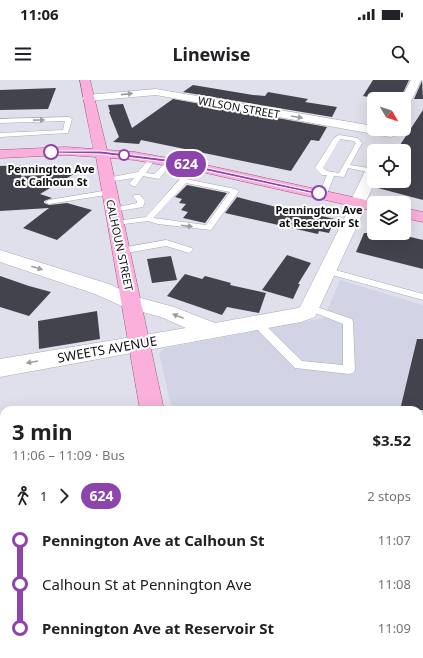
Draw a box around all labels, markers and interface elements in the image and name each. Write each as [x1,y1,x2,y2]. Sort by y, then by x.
text: 11:06 [20,4,59,24]
text: Linewise [172,42,251,66]
icon: menu [12,43,34,65]
icon: search [389,43,411,65]
one-way arrow [121,91,133,97]
street label: WILSON STREET [197,92,281,122]
north arrow [367,92,411,136]
map controls [367,92,411,240]
one-way arrow [291,114,303,120]
one-way arrow [33,117,46,123]
marker: Pennington Ave at Calhoun St [43,144,59,160]
button: locate [367,144,411,188]
unlabelled marker [118,149,130,161]
line badge: 624 [163,151,209,177]
text: 624 [174,154,198,173]
place label: Pennington Ave at Calhoun St [7,161,95,189]
marker: Pennington Ave at Reservoir St [311,185,327,201]
button: layers [367,196,411,240]
street label: CALHOUN STREET [103,198,137,292]
place label: Pennington Ave at Reservoir St [275,202,363,230]
one-way arrow [181,222,193,229]
one-way arrow [31,265,43,271]
one-way arrow [171,313,183,319]
street label: SWEETS AVENUE [56,331,158,367]
one-way arrow [26,360,38,366]
text: 3 min [12,416,73,446]
text: $3.52 [372,430,411,450]
text: 11:06 – 11:09 · Bus [12,446,125,464]
icon: walk [12,485,34,507]
icon: forward [53,485,75,507]
text: 624 [89,486,113,505]
text: 1 [40,487,47,505]
text: 2 stops [367,487,411,505]
text: Pennington Ave at Calhoun St [42,530,265,550]
text: 11:07 [378,531,411,549]
text: Calhoun St at Pennington Ave [42,574,252,594]
text: 11:08 [378,575,411,593]
text: Pennington Ave at Reservoir St [42,618,274,638]
text: 11:09 [378,619,411,637]

